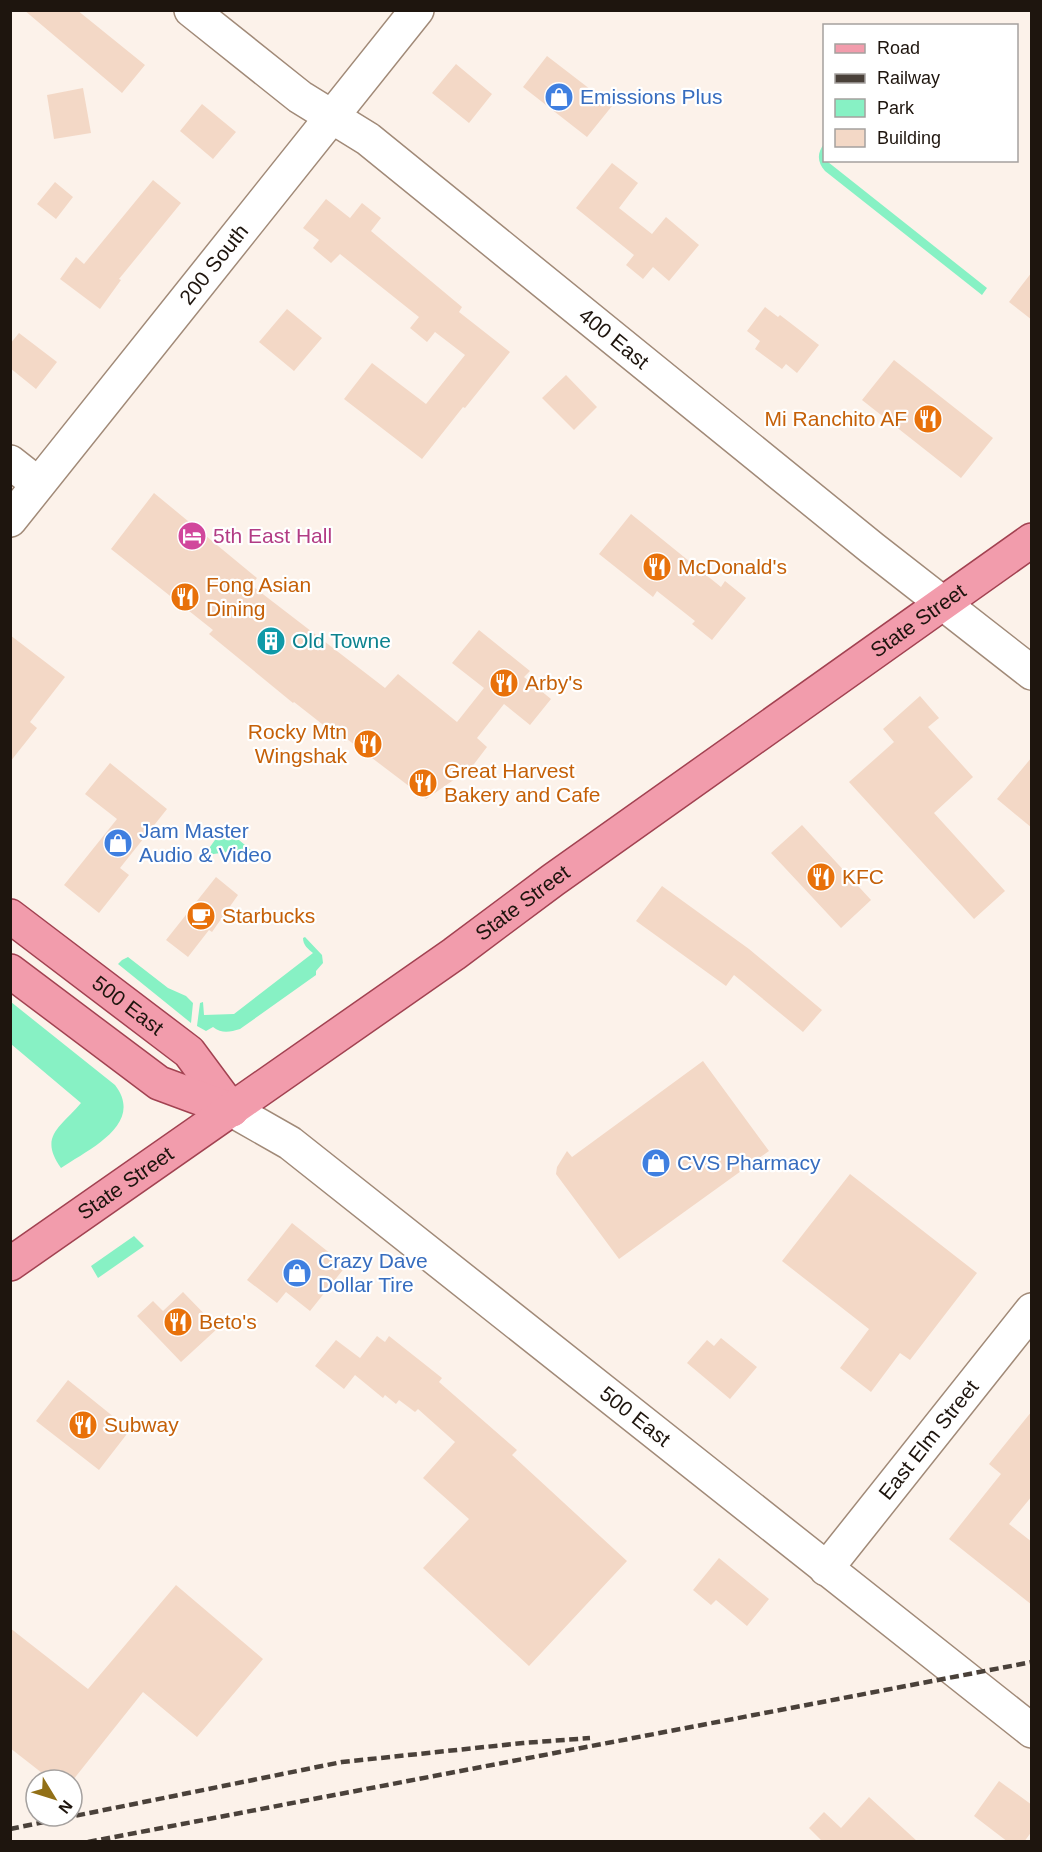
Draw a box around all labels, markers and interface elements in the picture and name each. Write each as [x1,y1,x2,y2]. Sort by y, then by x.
legend [823,24,1018,162]
text: Road [877,38,920,58]
text: Railway [877,68,940,88]
shop icon: Emissions Plus [543,81,575,113]
place label: Emissions Plus [580,85,722,108]
text: Park [877,98,915,118]
text: Building [877,128,941,148]
street label: 200 South [175,219,252,309]
street label: 400 East [575,303,654,373]
restaurant icon: Mi Ranchito AF [912,403,944,435]
place label: Mi Ranchito AF [765,407,907,430]
hotel icon: 5th East Hall [176,520,208,552]
place label: 5th East Hall [213,524,332,547]
restaurant icon: McDonald's [641,551,673,583]
place label: McDonald's [678,555,787,578]
place label: Fong Asian Dining [206,573,311,620]
street label: State Street [866,579,970,662]
restaurant icon: Fong Asian Dining [169,581,201,613]
building icon: Old Towne [255,625,287,657]
place label: Old Towne [292,629,391,652]
restaurant icon: Arby's [488,667,520,699]
place label: Arby's [525,671,583,694]
place label: Rocky Mtn Wingshak [248,720,348,767]
restaurant icon: Rocky Mtn Wingshak [352,728,384,760]
place label: Great Harvest Bakery and Cafe [444,759,600,806]
restaurant icon: Great Harvest Bakery and Cafe [407,767,439,799]
place label: Jam Master Audio & Video [139,819,272,866]
shop icon: Jam Master Audio & Video [102,827,134,859]
street label: State Street [471,860,574,945]
restaurant icon: KFC [805,861,837,893]
place label: KFC [842,865,884,888]
cafe icon: Starbucks [185,900,217,932]
place label: Starbucks [222,904,315,927]
street label: 500 East [88,971,168,1039]
street label: State Street [73,1142,178,1224]
shop icon: CVS Pharmacy [640,1147,672,1179]
place label: CVS Pharmacy [677,1151,821,1174]
place label: Crazy Dave Dollar Tire [318,1249,428,1296]
shop icon: Crazy Dave Dollar Tire [281,1257,313,1289]
restaurant icon: Beto's [162,1306,194,1338]
place label: Beto's [199,1310,257,1333]
street label: East Elm Street [874,1375,983,1504]
street label: 500 East [596,1381,675,1451]
restaurant icon: Subway [67,1409,99,1441]
place label: Subway [104,1413,179,1436]
north arrow [24,1768,84,1828]
text: N [55,1797,76,1817]

